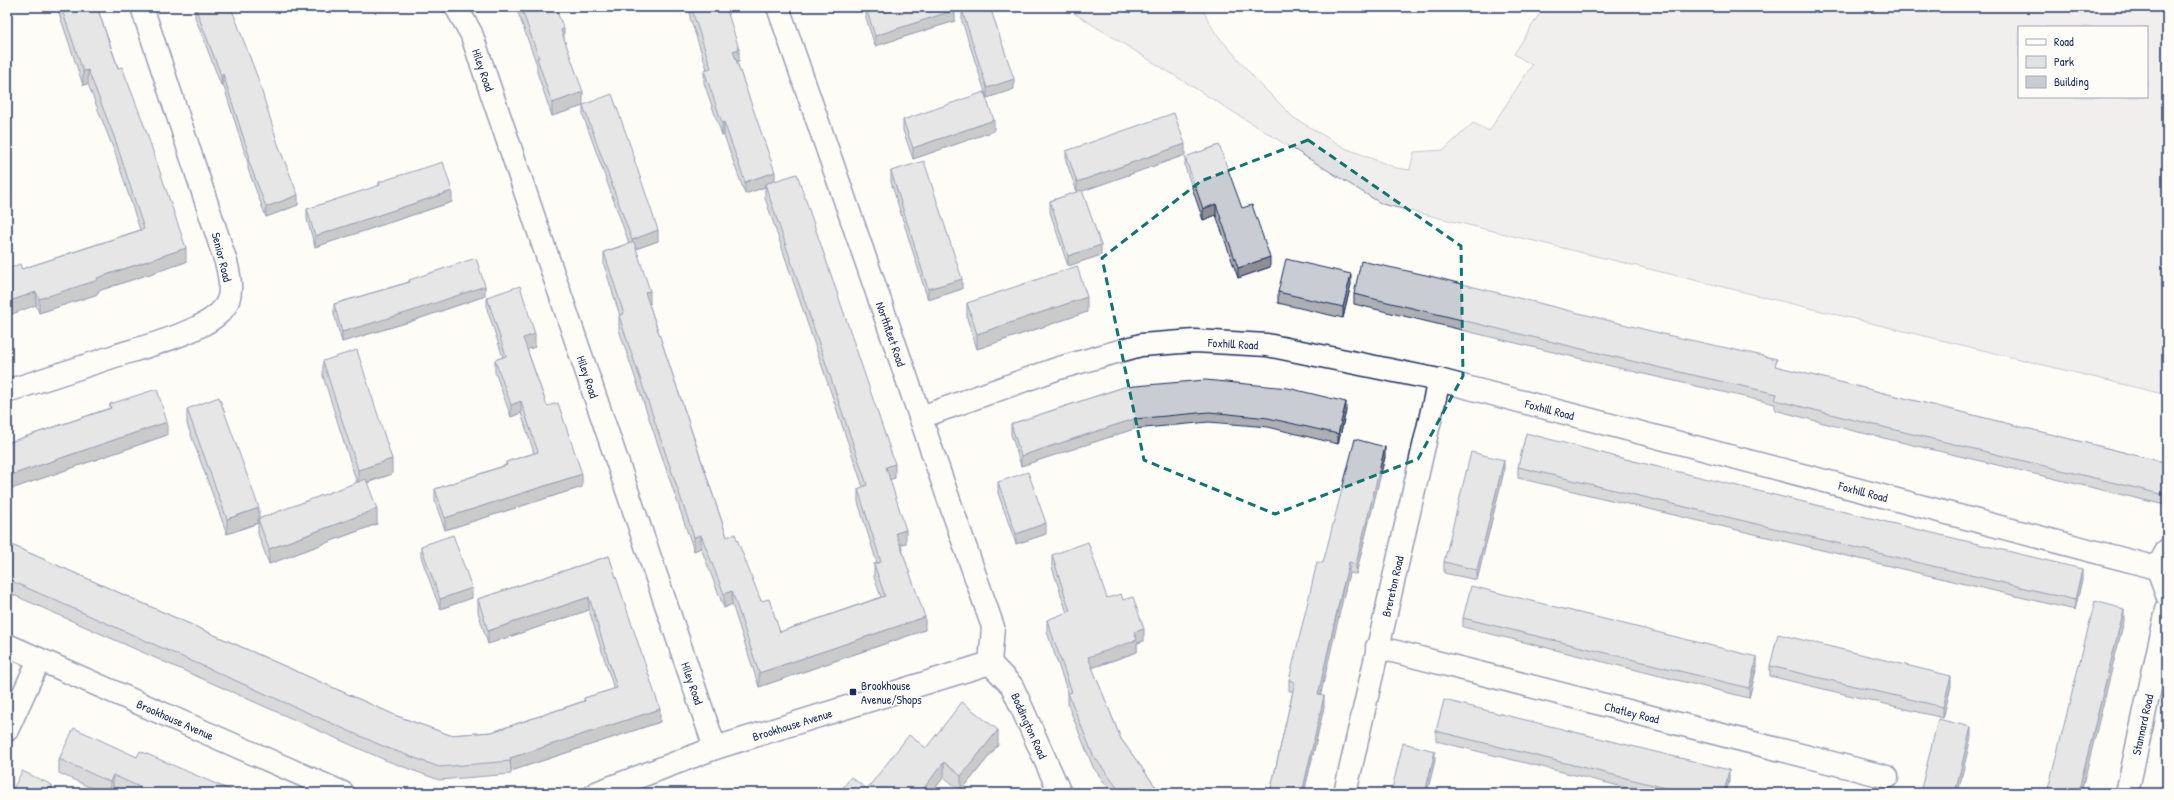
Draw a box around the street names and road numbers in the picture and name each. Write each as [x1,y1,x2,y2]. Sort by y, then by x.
street label: Hiley Road [468,46,499,94]
street label: Senior Road [208,231,236,284]
street label: Northfleet Road [872,299,911,369]
street label: Foxhill Road [1207,333,1259,353]
street label: Hiley Road [573,353,603,400]
street label: Foxhill Road [1522,394,1577,424]
street label: Foxhill Road [1836,476,1890,506]
street label: Brereton Road [1377,554,1407,618]
street label: Hiley Road [678,660,708,707]
street label: Boddington Road [1007,690,1052,761]
street label: Stannard Road [2127,692,2157,757]
street label: Brookhouse Avenue [134,695,217,744]
street label: Chatley Road [1603,697,1661,727]
street label: Brookhouse Avenue [750,704,834,744]

